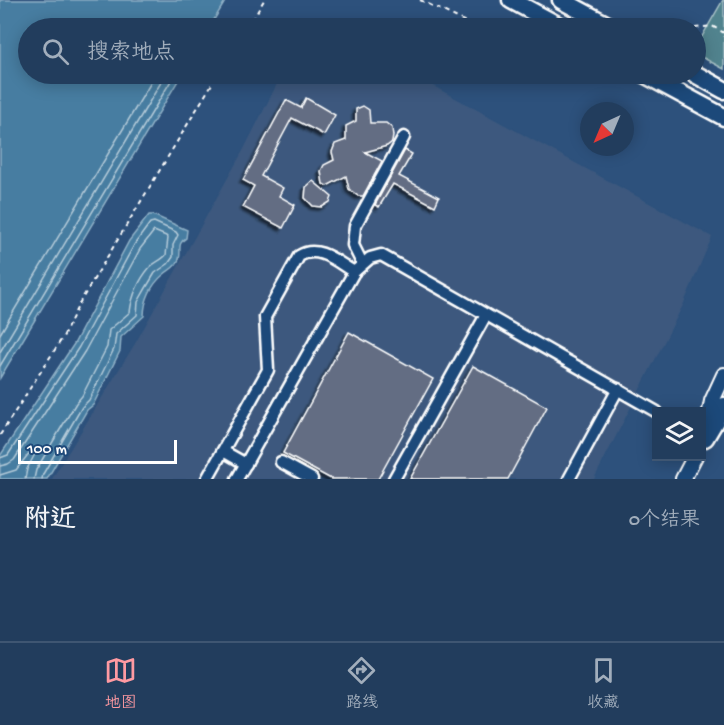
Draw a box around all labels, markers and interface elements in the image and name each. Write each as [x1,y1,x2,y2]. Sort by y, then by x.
search box [18,18,706,84]
icon: search [39,35,72,68]
text: 搜索地点 [87,41,175,67]
north arrow [580,102,634,156]
map controls [652,407,706,461]
button: layers [652,407,706,461]
scale bar [18,437,177,464]
text: 100 m [27,441,67,460]
text: 附近 [24,506,76,537]
text: 0个结果 [629,510,700,533]
tab: 地图 [104,654,137,714]
tab: 路线 [345,654,378,714]
tab: 收藏 [587,654,620,714]

